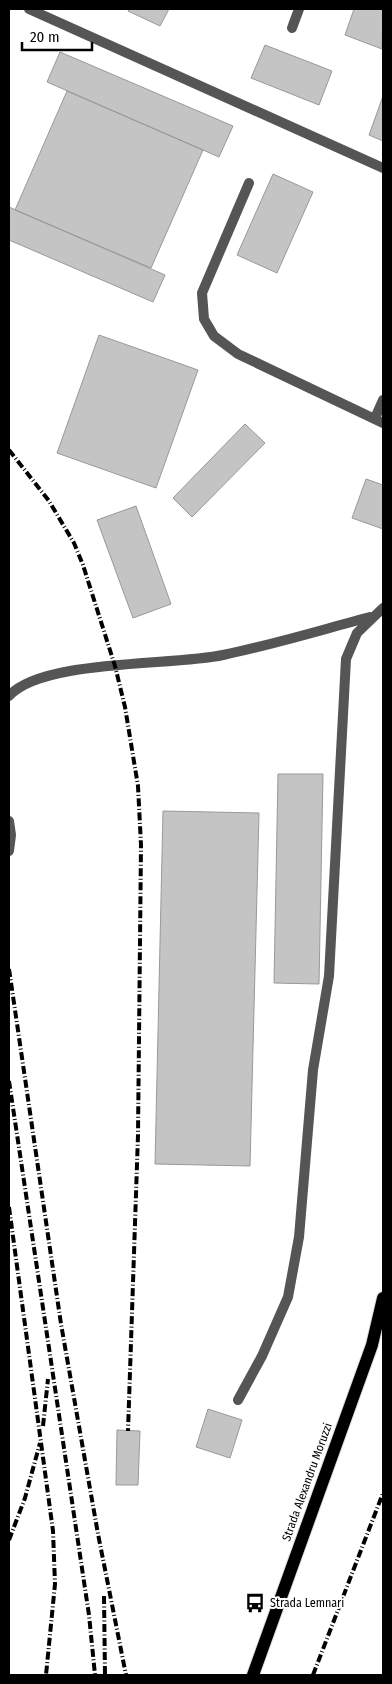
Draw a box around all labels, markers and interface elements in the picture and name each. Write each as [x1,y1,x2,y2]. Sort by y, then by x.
scale bar [22,20,92,52]
text: 20 m [30,28,60,46]
street label: Strada Alexandru Moruzzi [279,1421,335,1543]
bus stop icon: Strada Lemnari [244,1592,266,1614]
place label: Strada Lemnari [270,1596,344,1610]

